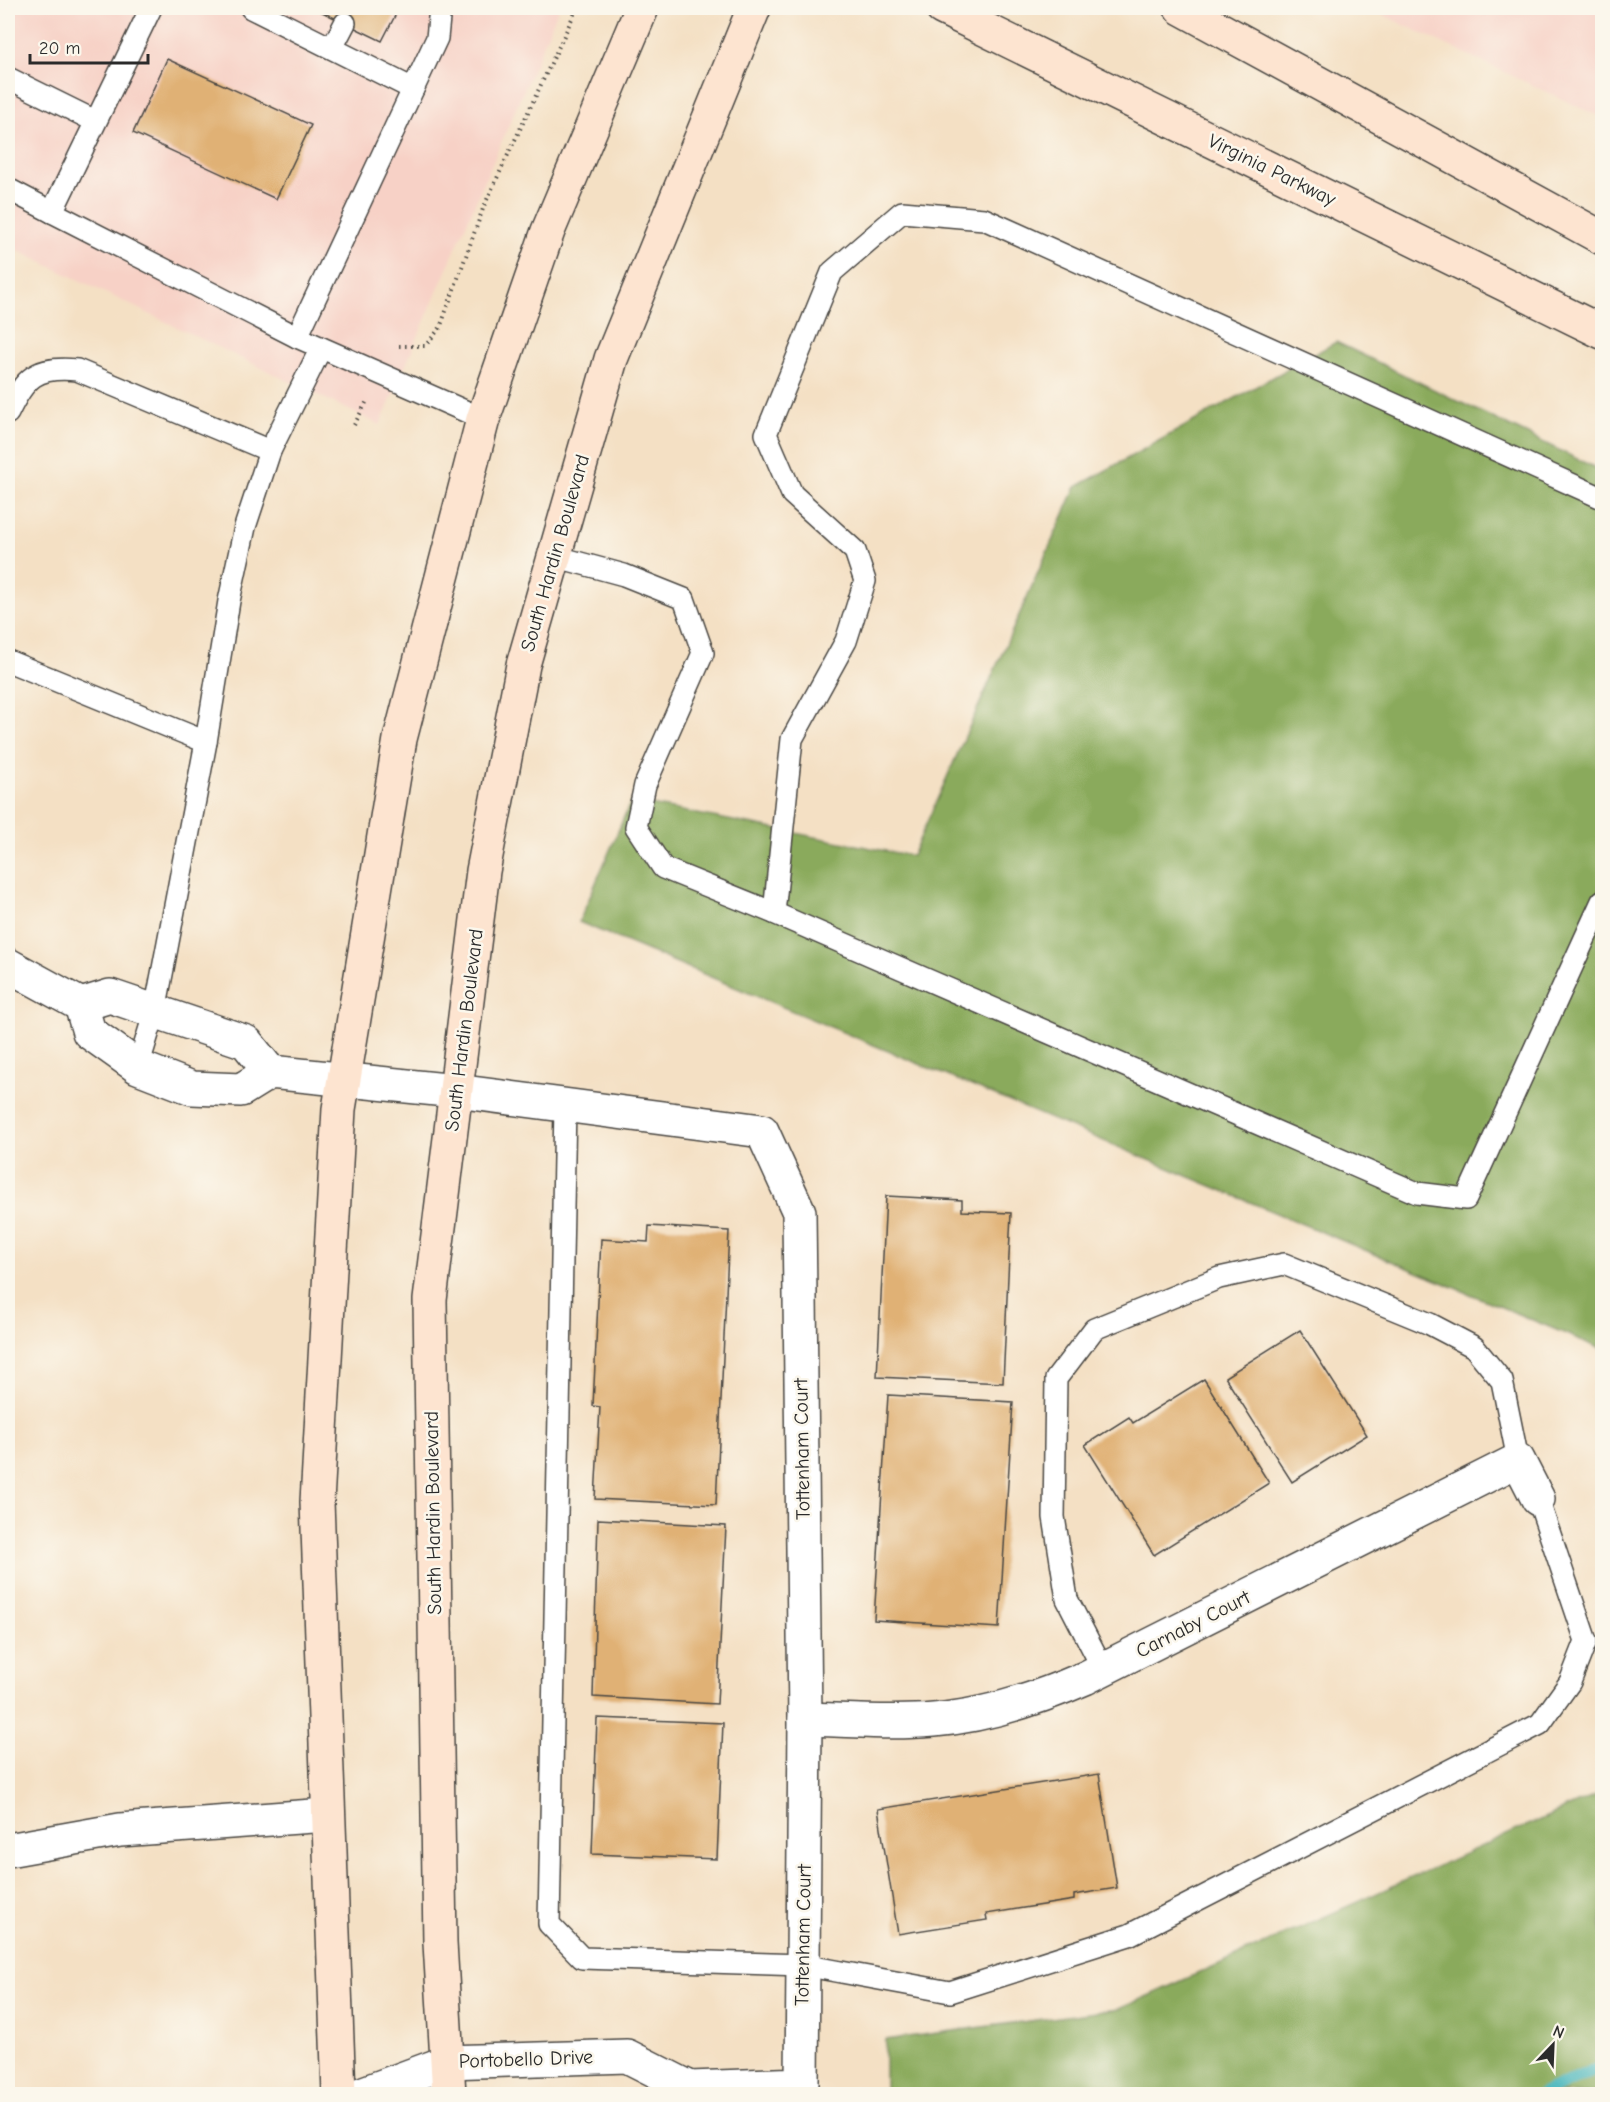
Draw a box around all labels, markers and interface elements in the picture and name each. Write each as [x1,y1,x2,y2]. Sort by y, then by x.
scale bar [30,27,148,65]
text: 20 m [39,38,80,59]
street label: Virginia Parkway [1204,129,1340,211]
street label: South Hardin Boulevard [516,452,594,654]
street label: South Hardin Boulevard [440,927,488,1133]
street label: Tottenham Court [789,1377,815,1520]
street label: South Hardin Boulevard [420,1411,446,1615]
street label: Carnaby Court [1132,1585,1255,1663]
street label: Tottenham Court [790,1863,816,2006]
north arrow [1523,2015,1583,2075]
text: N [1550,2022,1567,2042]
street label: Portobello Drive [458,2045,594,2073]

